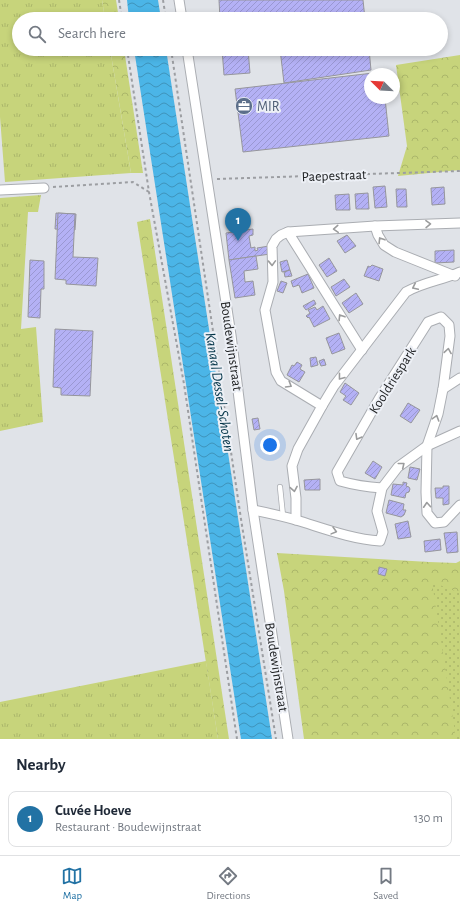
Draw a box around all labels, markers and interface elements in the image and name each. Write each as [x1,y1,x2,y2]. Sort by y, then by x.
search box [12,12,448,56]
icon: search [26,23,48,45]
text: Search here [58,26,126,41]
north arrow [364,68,400,104]
office icon: MIR [234,96,254,116]
place label: MIR [257,100,280,114]
street label: Paepestraat [301,168,367,184]
pin: 1 [225,208,251,241]
one-way arrow [425,220,431,228]
one-way arrow [333,224,339,233]
one-way arrow [379,237,386,244]
one-way arrow [268,260,277,266]
one-way arrow [412,282,420,290]
street label: Boudewijnstraat [218,300,244,392]
one-way arrow [339,314,346,321]
water label: Kanaal Dessel-Schoten [203,331,236,453]
street label: Kooldriespark [367,344,419,416]
one-way arrow [443,348,452,354]
one-way arrow [339,373,346,380]
one-way arrow [284,381,291,388]
one-way arrow [431,415,440,422]
one-way arrow [355,432,362,440]
your location [260,435,280,455]
one-way arrow [398,462,405,469]
one-way arrow [289,486,298,492]
one-way arrow [422,502,431,509]
one-way arrow [330,526,337,535]
street label: Boudewijnstraat [262,621,290,713]
text: Nearby [16,756,66,773]
text: Cuvée Hoeve [55,803,131,818]
text: 1 [28,812,32,825]
text: 130 m [414,812,443,825]
text: Restaurant · Boudewijnstraat [55,821,201,834]
tab: Map [61,865,83,902]
tab: Directions [206,865,250,902]
tab: Saved [373,865,398,902]

